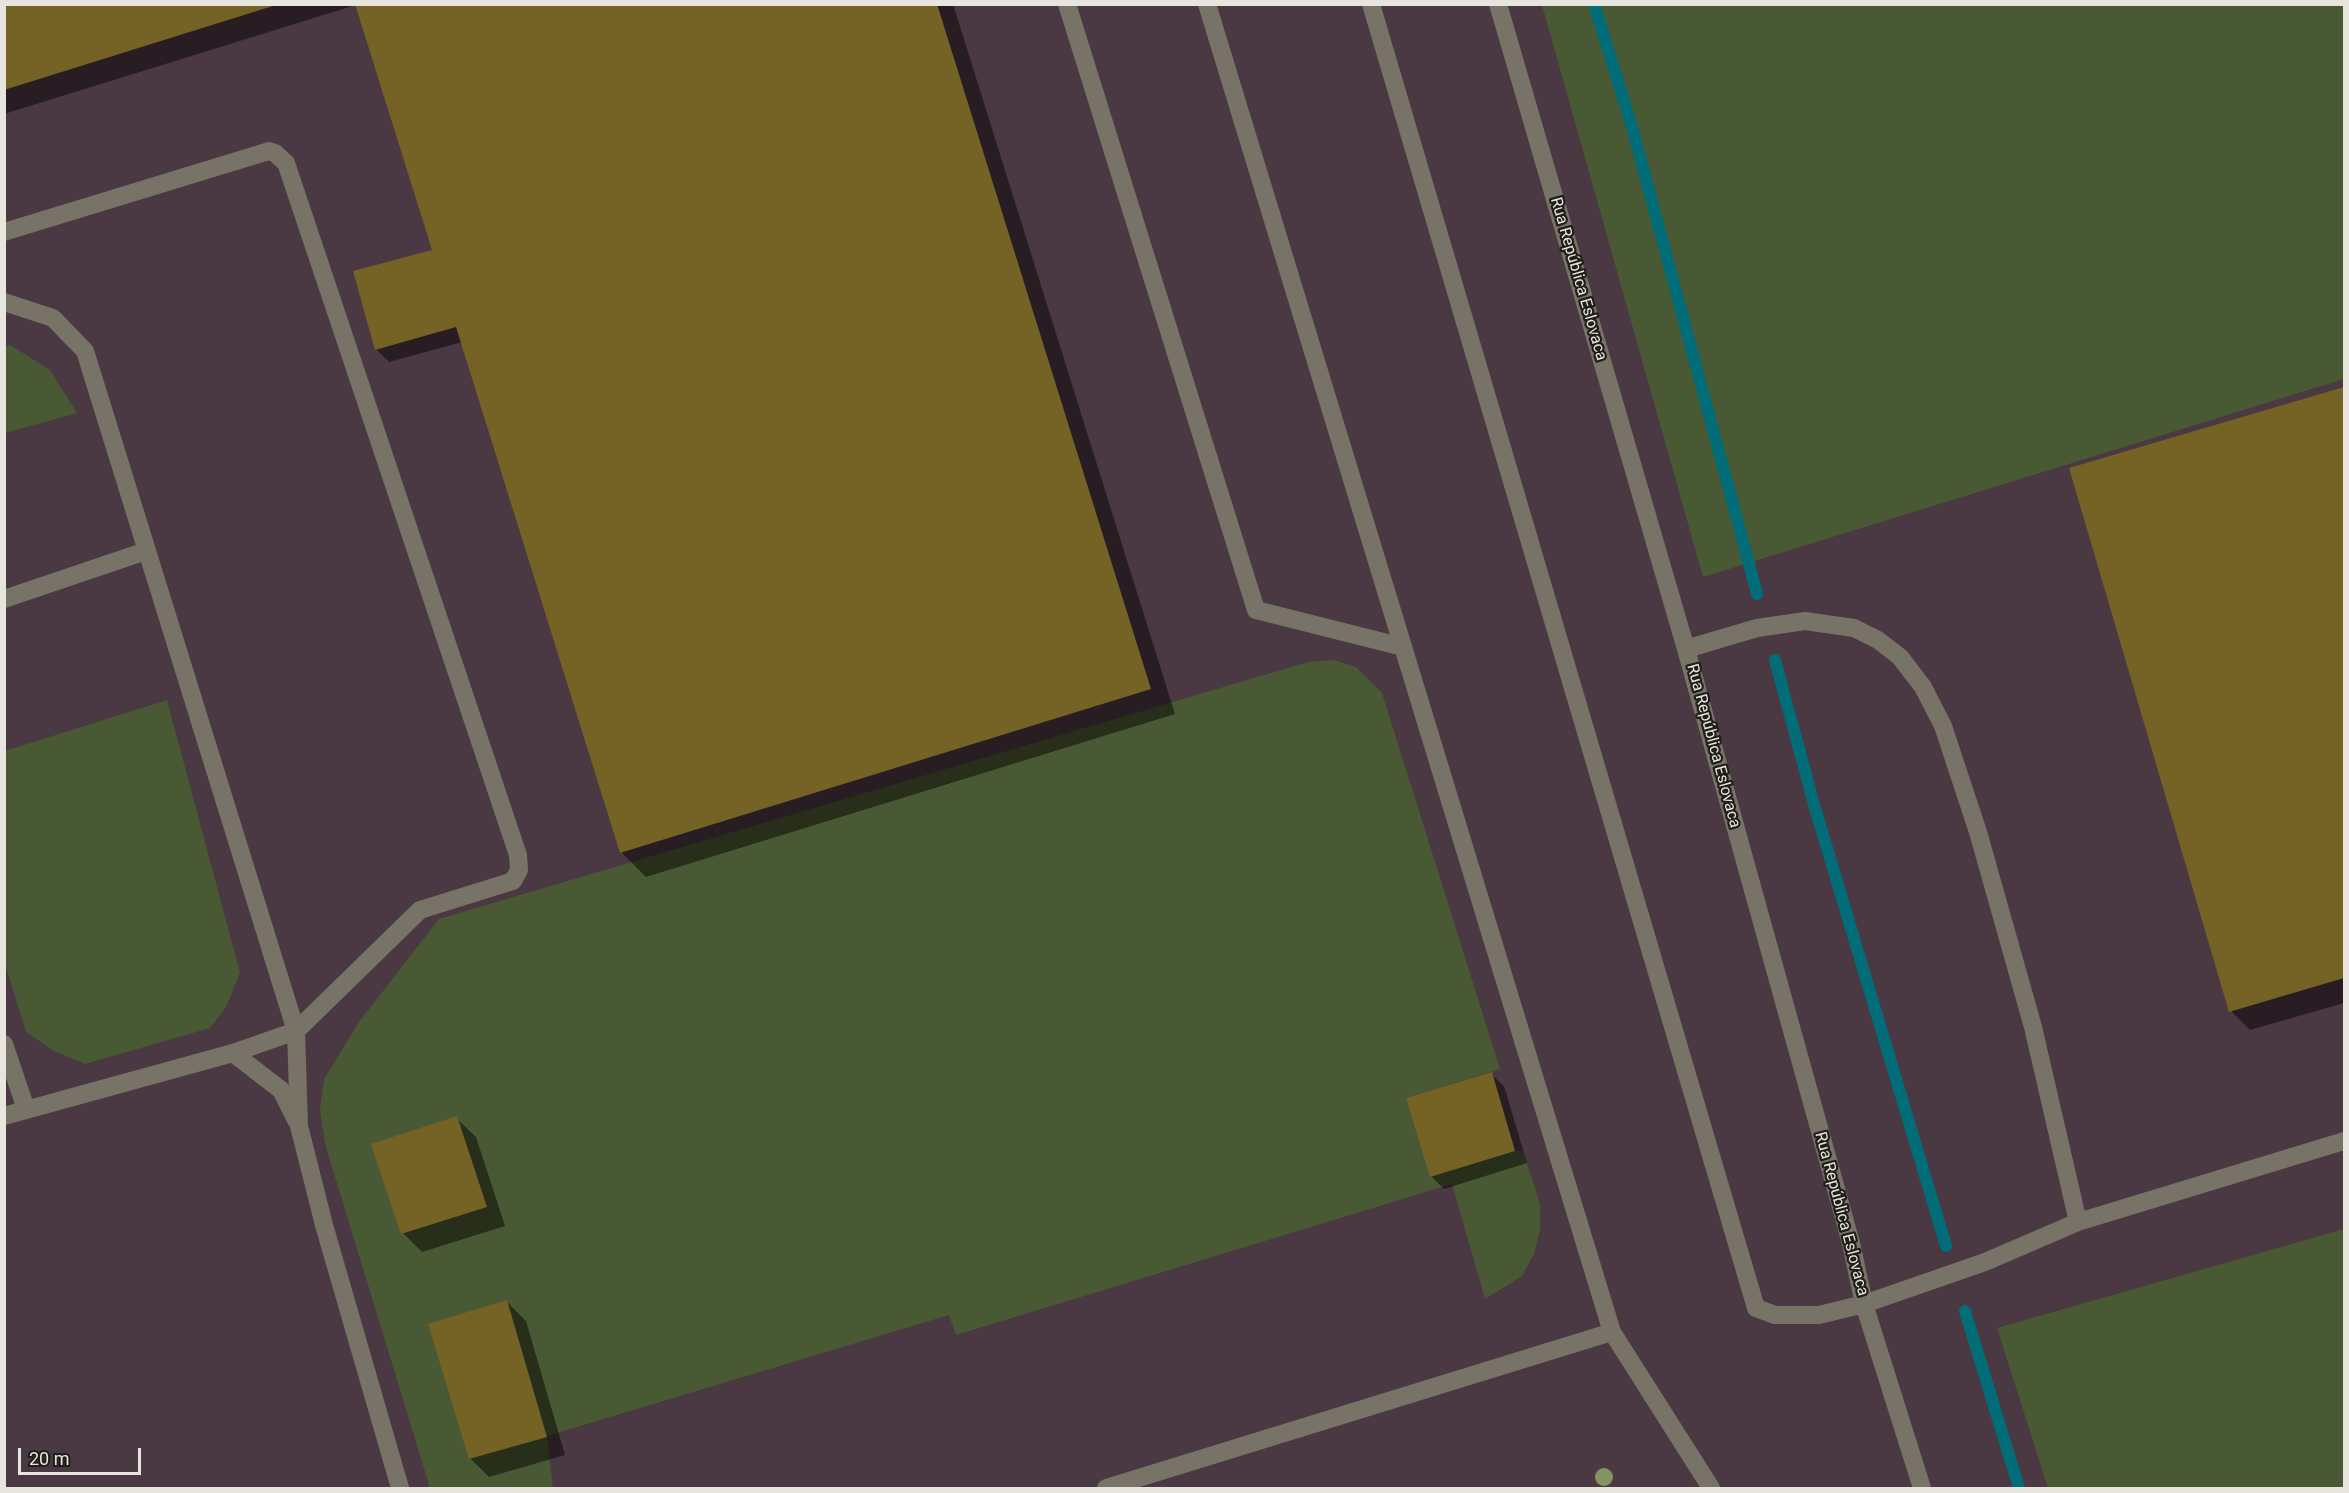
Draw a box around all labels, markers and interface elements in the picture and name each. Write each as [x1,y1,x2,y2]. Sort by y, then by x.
street label: Rua República Eslovaca [1545,195,1611,363]
street label: Rua República Eslovaca [1682,662,1744,830]
street label: Rua República Eslovaca [1810,1130,1872,1298]
scale bar [21,1436,144,1474]
text: 20 m [29,1448,69,1469]

